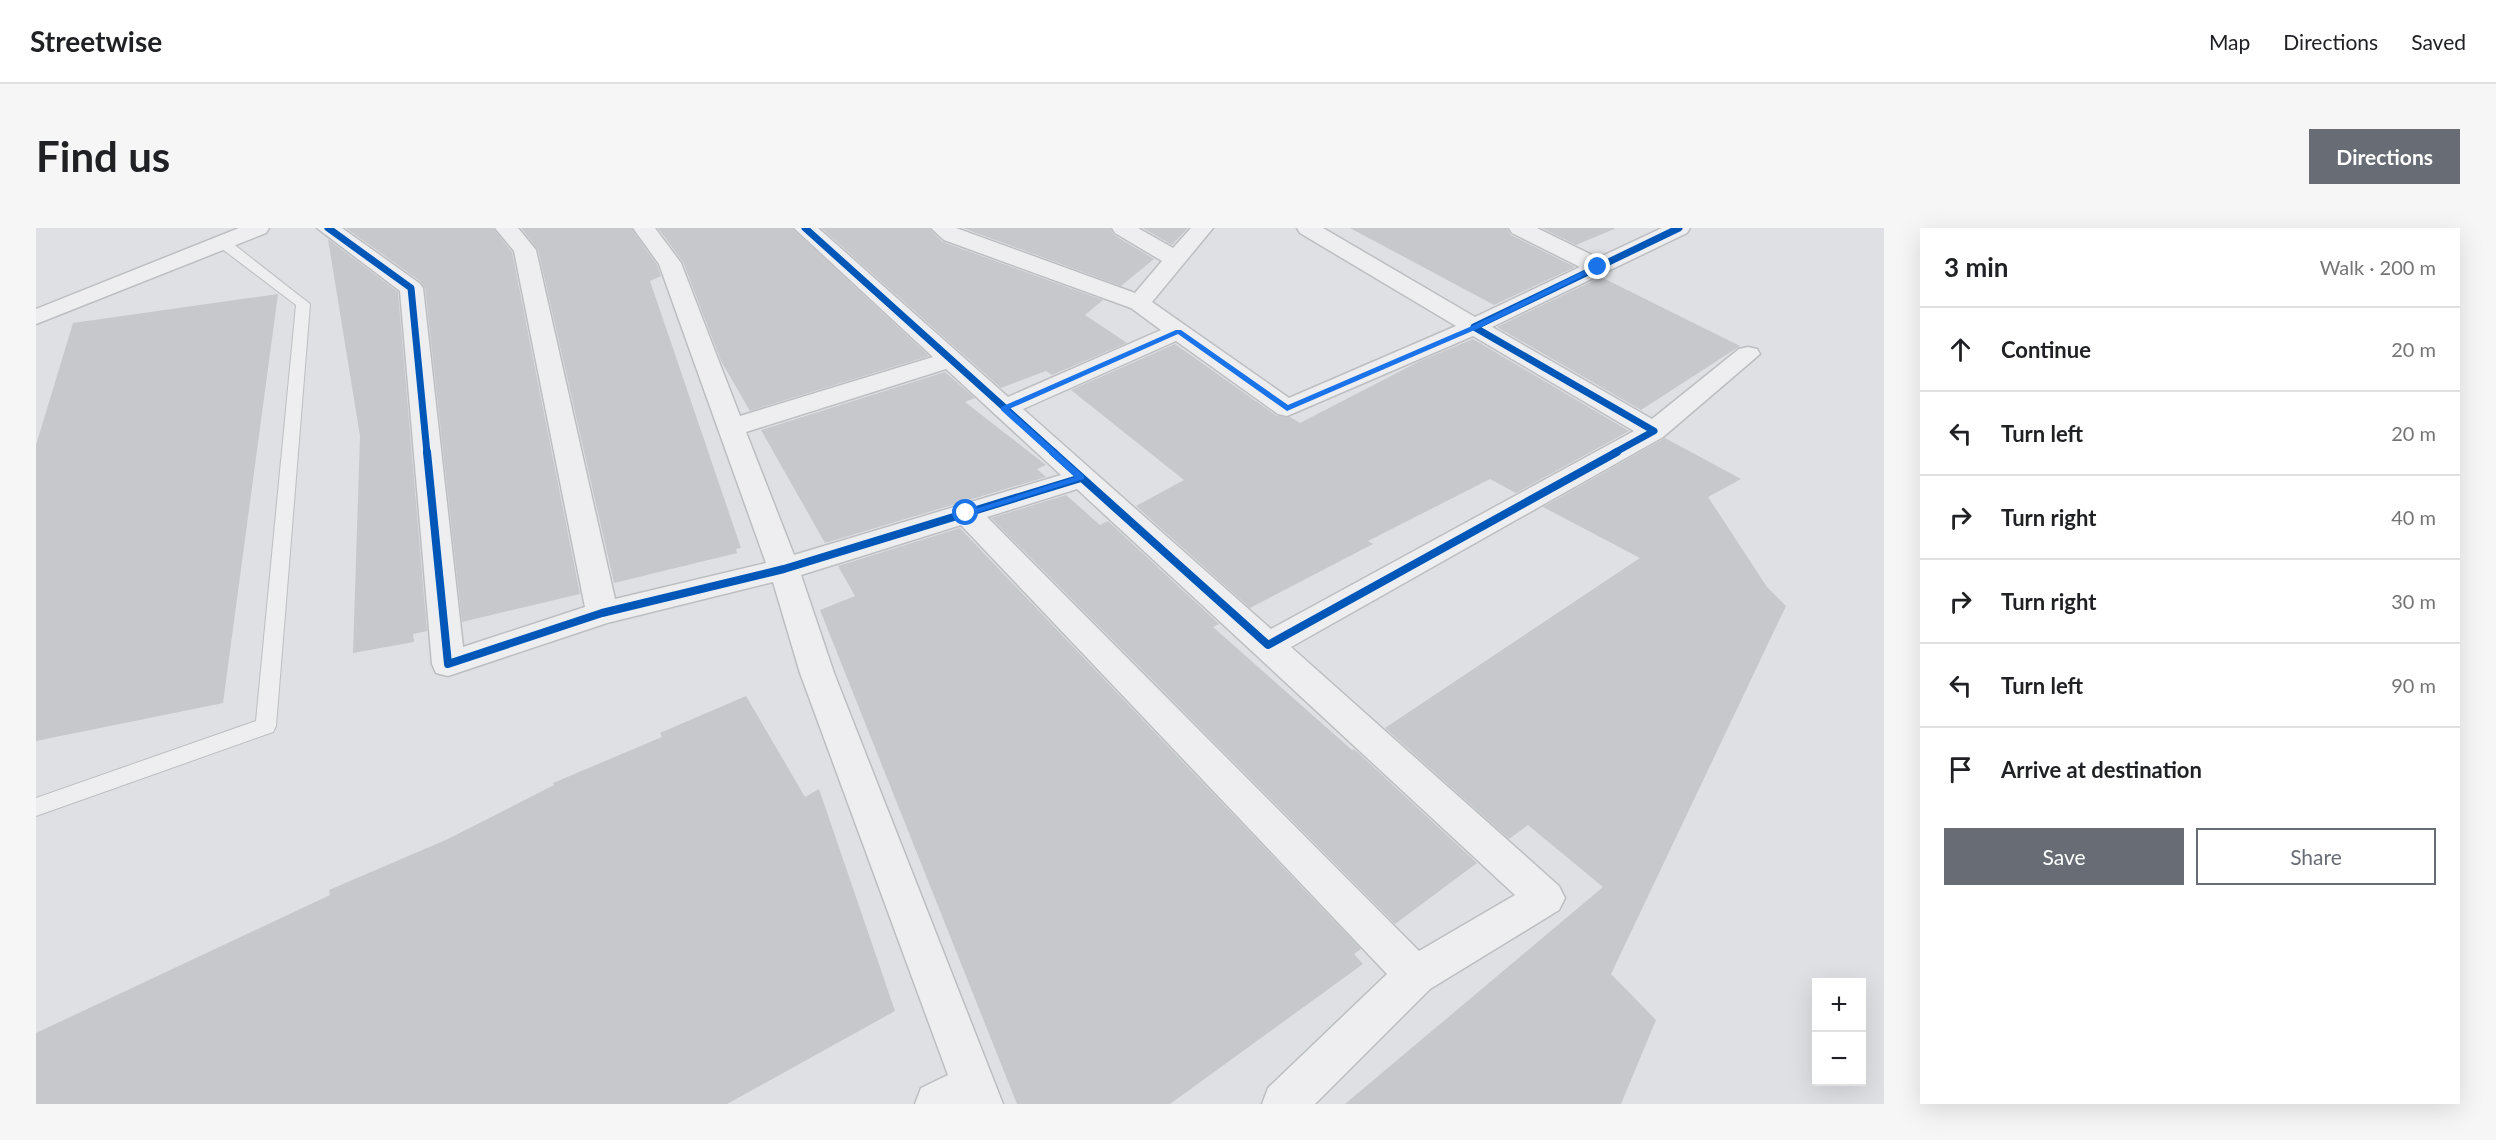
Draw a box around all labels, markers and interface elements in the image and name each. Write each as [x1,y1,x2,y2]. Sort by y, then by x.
text: Streetwise [30,24,162,58]
text: Map [2209,29,2250,54]
text: Directions [2283,29,2378,54]
text: Saved [2411,29,2466,54]
button: Directions [2309,129,2460,184]
text: Find us [36,131,170,181]
text: 3 min [1944,251,2008,283]
route end [1584,253,1610,279]
text: Walk · 200 m [2320,255,2436,279]
icon: ahead [1944,333,1977,366]
text: Continue [2001,336,2091,363]
text: 20 m [2391,337,2436,361]
icon: left [1944,417,1977,450]
text: Turn left [2001,420,2083,447]
text: 20 m [2391,421,2436,445]
route start [952,499,978,525]
icon: right [1944,501,1977,534]
text: Turn right [2001,504,2096,531]
text: 40 m [2391,505,2436,529]
icon: right [1944,585,1977,618]
text: Turn right [2001,588,2096,615]
text: 30 m [2391,589,2436,613]
icon: left [1944,669,1977,702]
text: Turn left [2001,672,2083,699]
text: 90 m [2391,673,2436,697]
icon: arrive [1944,753,1977,786]
text: Arrive at destination [2001,756,2202,783]
button: Save [1944,828,2184,885]
button: Share [2196,828,2436,885]
map controls [1812,978,1866,1086]
button: + [1812,978,1866,1032]
button: − [1812,1032,1866,1086]

